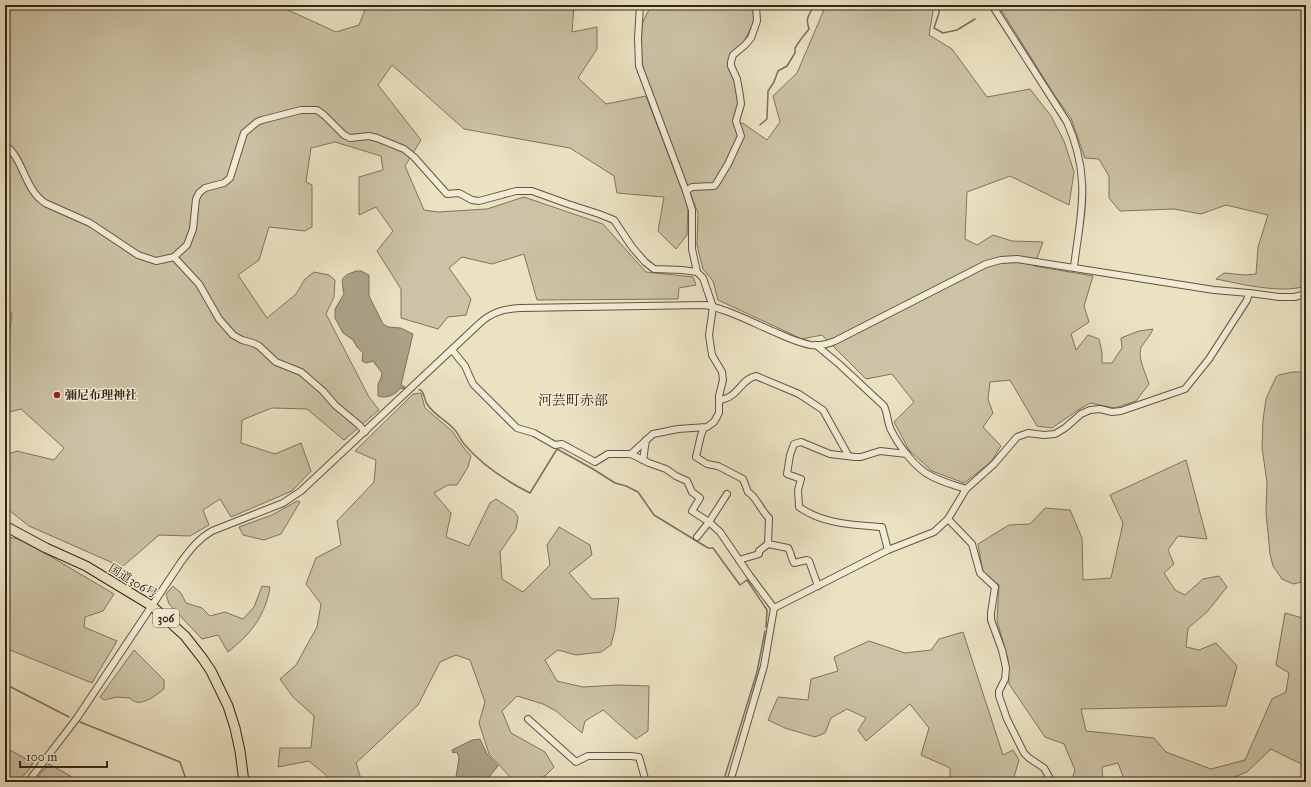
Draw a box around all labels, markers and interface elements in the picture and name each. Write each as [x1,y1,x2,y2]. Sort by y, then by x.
place label: 彌尼布理神社 [65,388,137,402]
marker: 彌尼布理神社 [52,390,62,400]
district label: 河芸町赤部 [538,392,608,409]
street label: 国道306号 [106,561,160,601]
road number: 306 [153,609,179,627]
scale bar [20,743,107,769]
text: 100 m [26,750,57,764]

